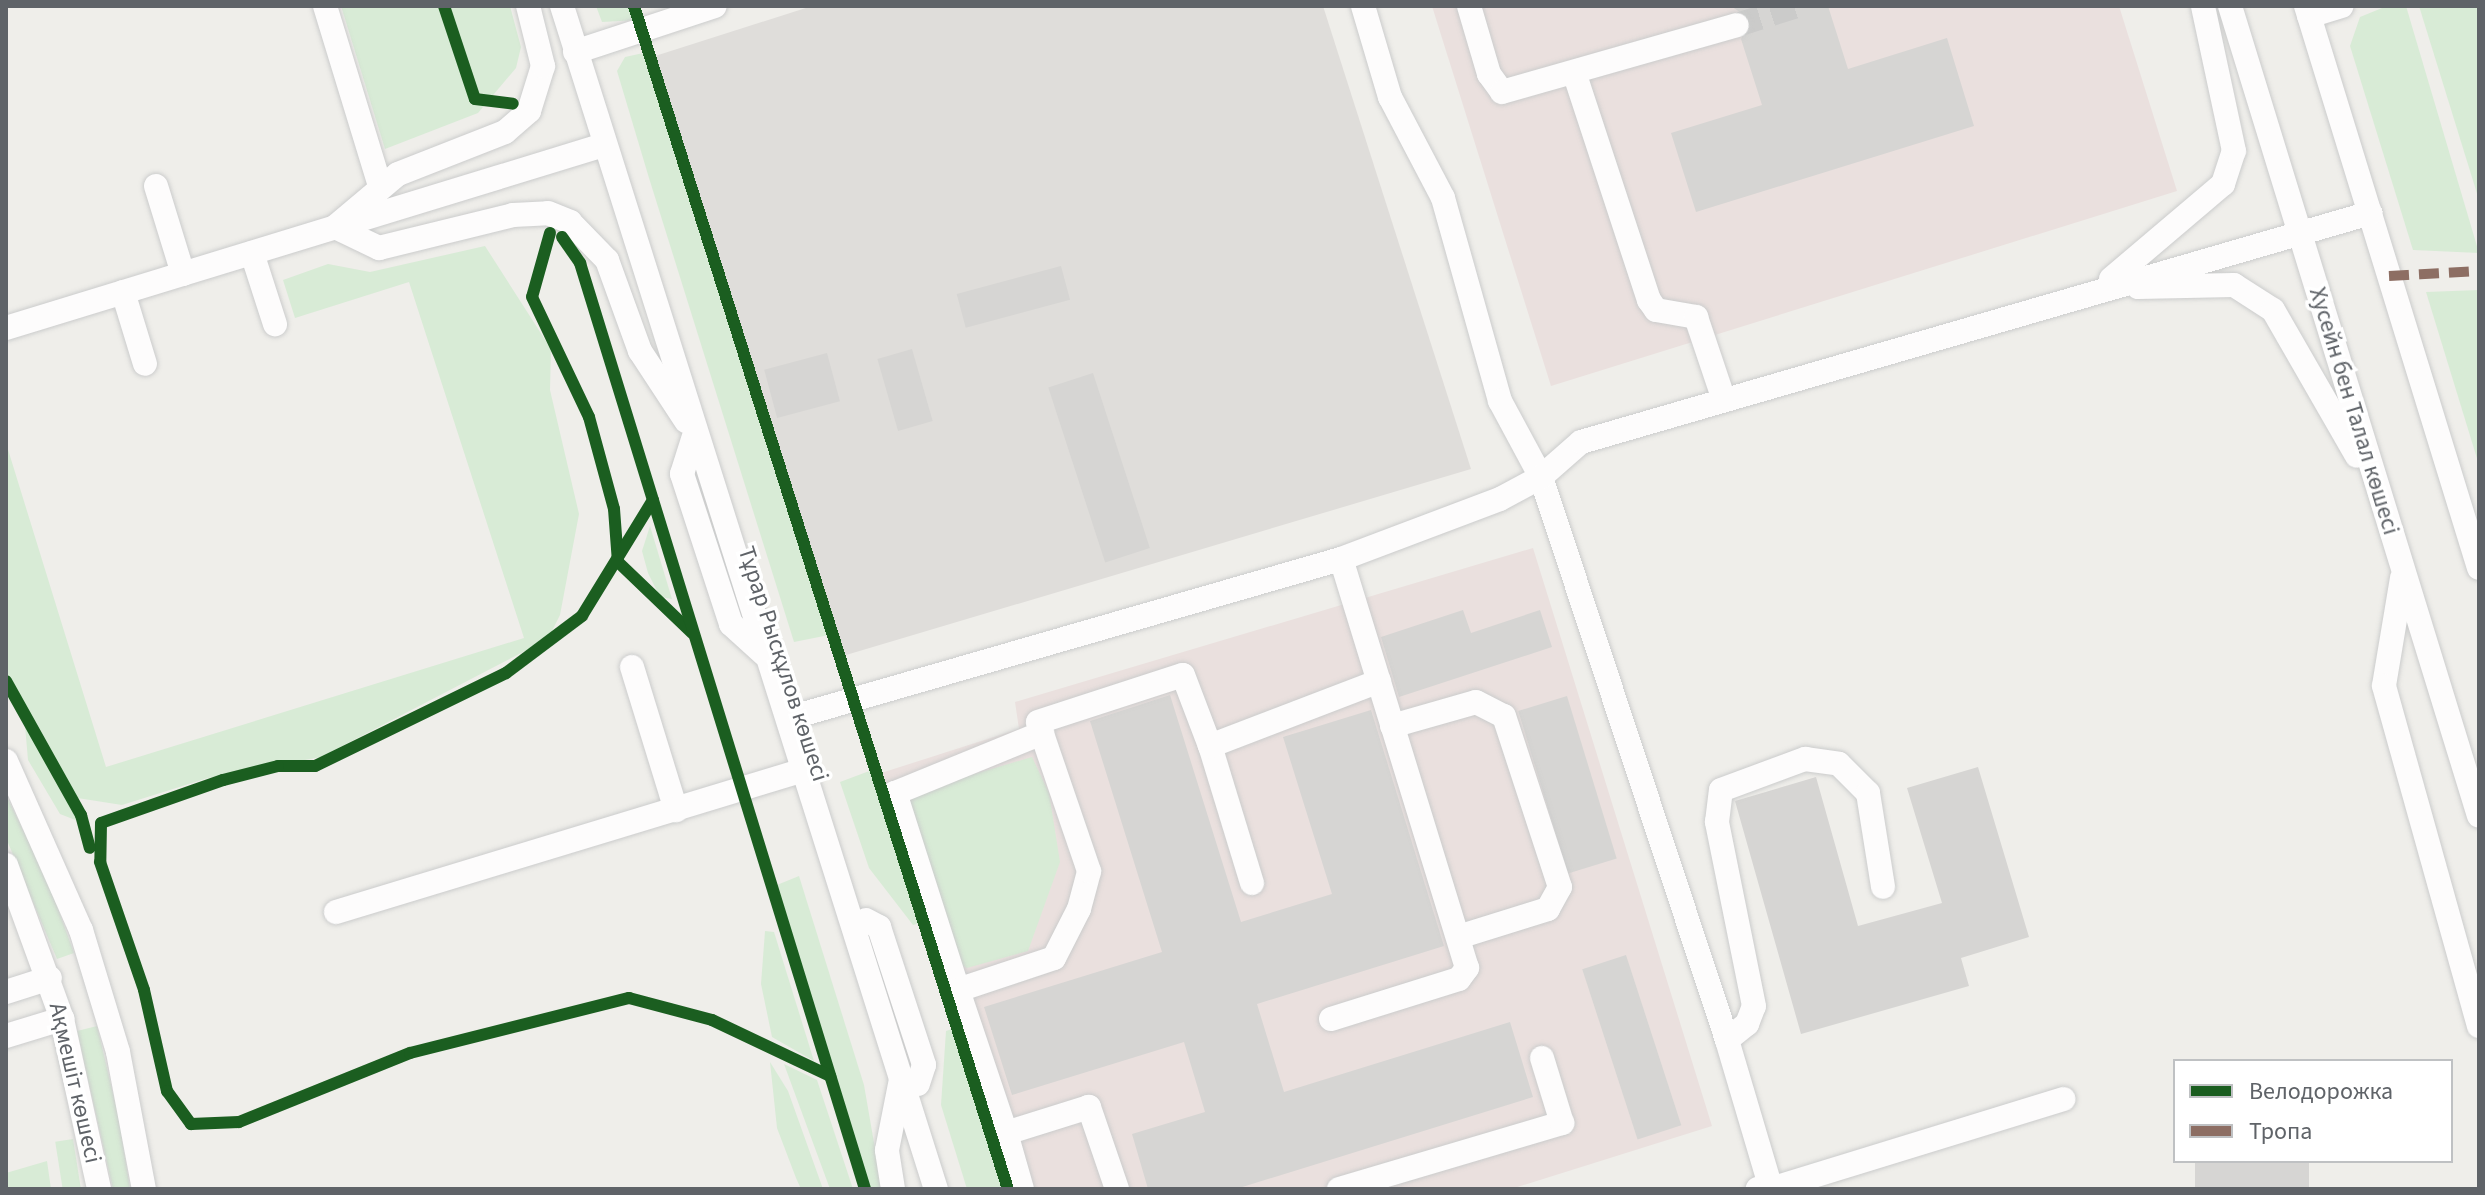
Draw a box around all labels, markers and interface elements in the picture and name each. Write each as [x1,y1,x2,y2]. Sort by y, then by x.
street label: Хусейн бен Талал көшесі [2303,284,2405,538]
street label: Тұрар Рысқұлов көшесі [731,543,835,785]
street label: Ақмешіт көшесі [43,1000,107,1166]
legend [2173,1059,2453,1163]
text: Велодорожка [2249,1074,2393,1109]
text: Тропа [2249,1114,2312,1149]

